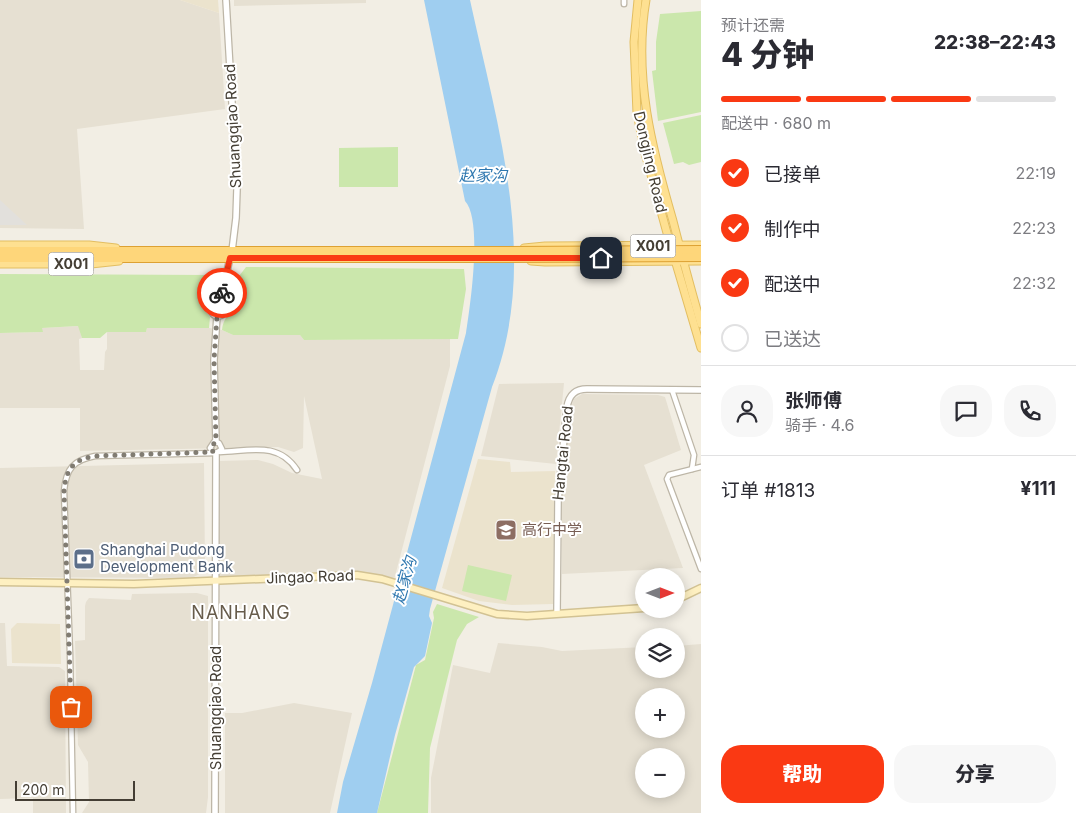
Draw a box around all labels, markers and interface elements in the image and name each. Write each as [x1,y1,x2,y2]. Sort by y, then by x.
text: 预计还需 [721,15,785,35]
text: 22:38–22:43 [934,31,1056,54]
text: 4 分钟 [721,35,814,74]
street label: Shuangqiao Road [220,63,245,189]
street label: Dongjing Road [630,109,671,215]
text: 配送中 · 680 m [721,113,831,133]
icon: check [721,159,749,187]
text: 已接单 [764,163,821,186]
text: 22:19 [1015,163,1056,183]
water label: 赵家沟 [459,165,509,185]
icon: check [721,214,749,242]
text: 制作中 [764,218,821,241]
text: 22:23 [1012,218,1056,238]
road number: X001 [630,235,676,258]
pin [580,237,622,279]
icon: home [587,244,615,272]
road number: X001 [48,252,94,276]
courier [197,268,247,318]
icon: check [721,269,749,297]
text: 配送中 [764,273,821,296]
text: 22:32 [1012,273,1056,293]
icon: bike [208,279,236,307]
text: 已送达 [764,328,821,351]
button: person [721,385,773,437]
button: chat [940,385,992,437]
button: phone [1004,385,1056,437]
text: 张师傅 [785,389,842,412]
street label: Hangtai Road [548,405,577,501]
text: 骑手 · 4.6 [785,415,855,435]
text: ¥111 [1021,477,1056,500]
text: 订单 #1813 [721,479,815,502]
school or university icon: 高行中学 [494,518,518,542]
place label: 高行中学 [522,520,582,539]
place label: Shanghai Pudong Development Bank [100,540,234,576]
bank icon: Shanghai Pudong Development Bank [72,547,96,571]
water label: 赵家沟 [388,552,421,606]
street label: Jingao Road [266,565,354,588]
north arrow [635,568,685,618]
map controls [635,568,685,798]
district label: NANHANG [191,602,291,623]
button: layers [635,628,685,678]
street label: Shuangqiao Road [206,646,225,770]
pin [50,686,92,728]
button: + [635,688,685,738]
icon: bag [57,693,85,721]
button: 帮助 [721,745,884,803]
button: 分享 [894,745,1056,803]
button: − [635,748,685,798]
scale bar [15,778,135,801]
text: 200 m [22,781,64,798]

